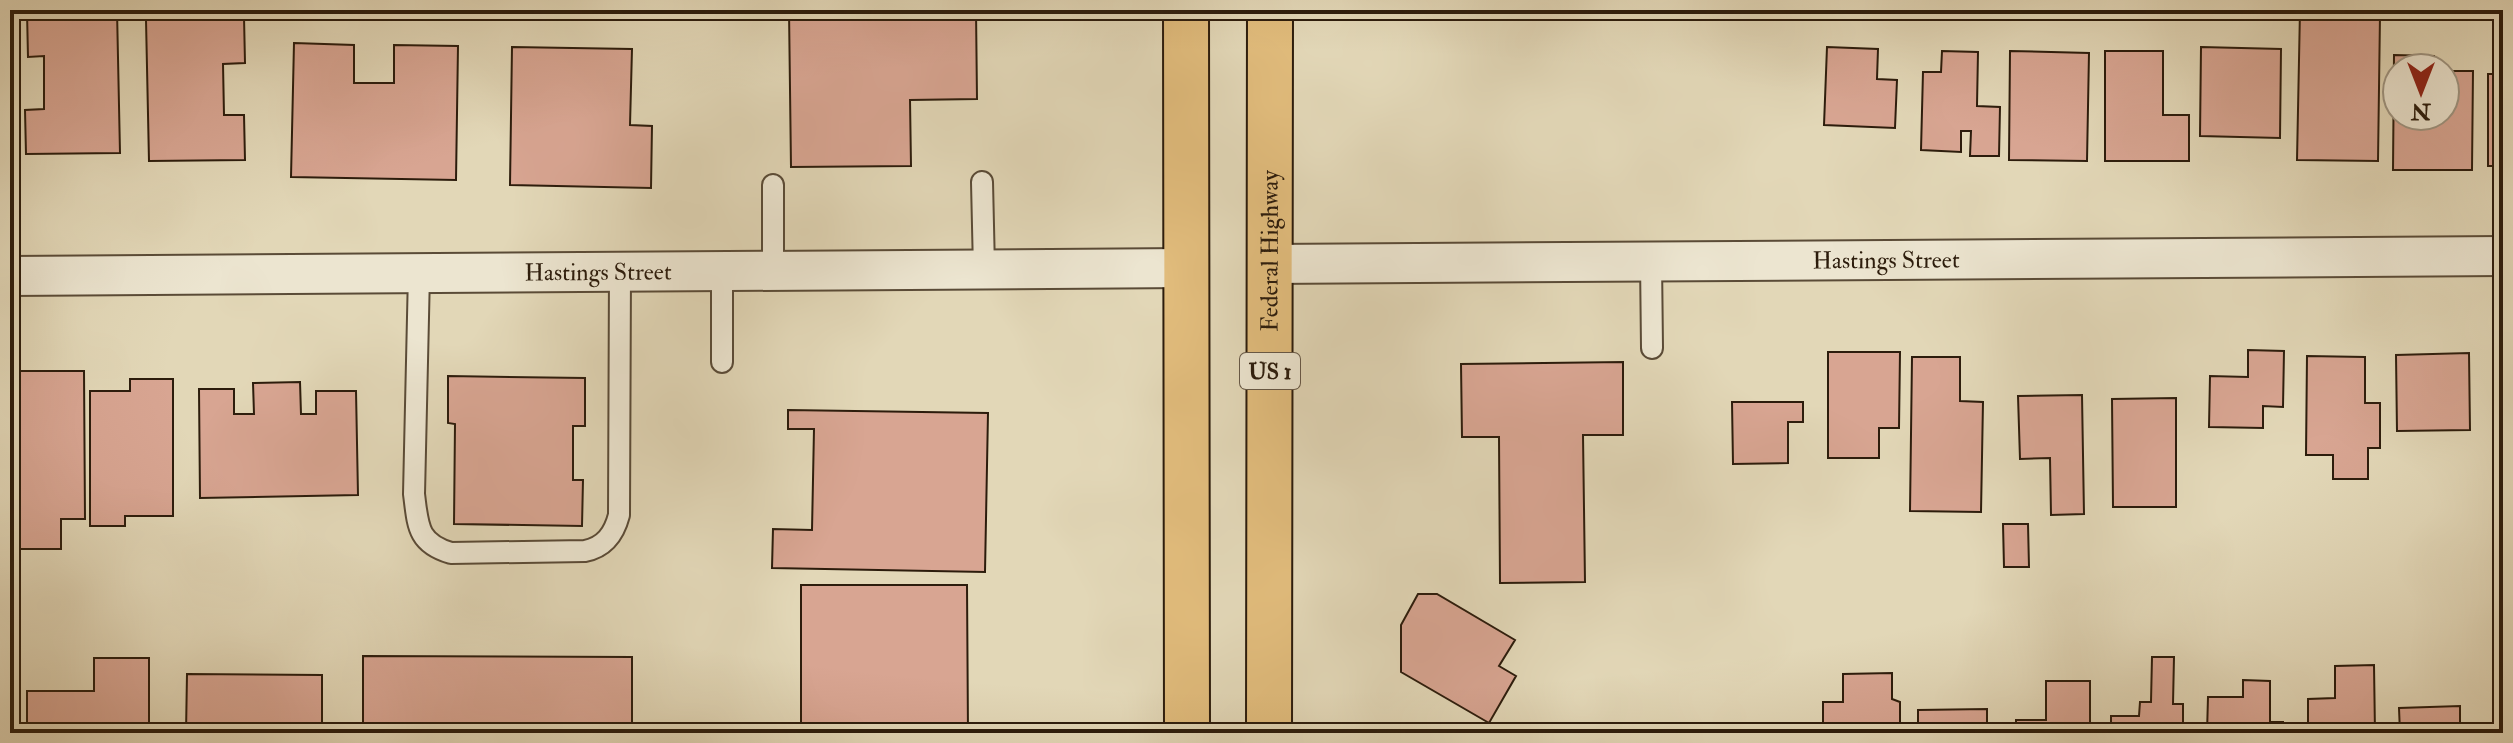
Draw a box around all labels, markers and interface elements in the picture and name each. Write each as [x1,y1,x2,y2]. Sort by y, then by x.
north arrow [2381,52,2461,132]
text: N [2411,97,2432,125]
street label: Federal Highway [1255,170,1286,332]
street label: Hastings Street [1812,245,1960,276]
street label: Hastings Street [524,256,672,289]
road number: US 1 [1240,353,1300,389]

